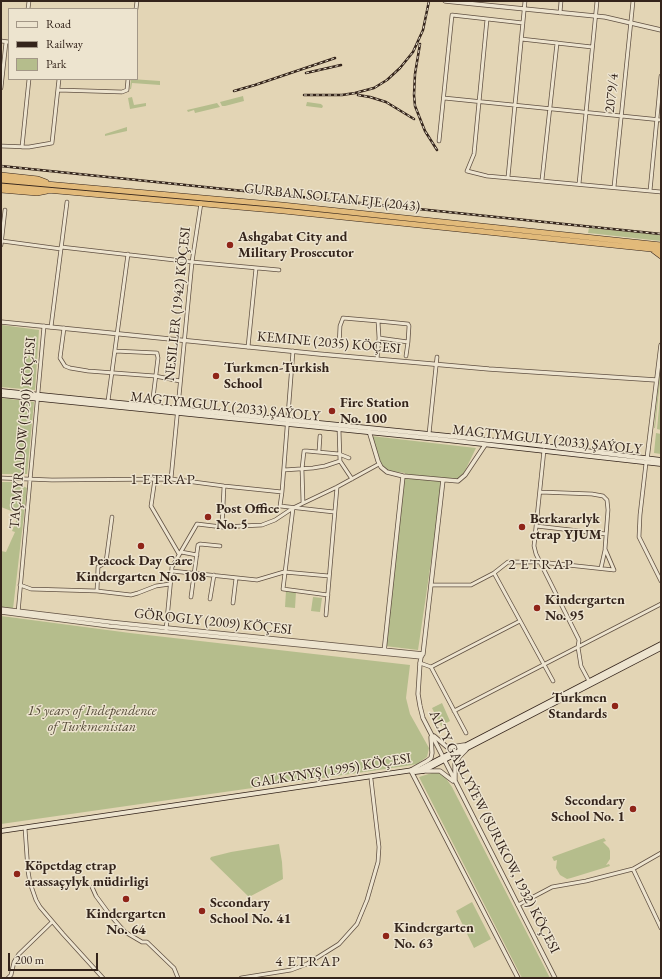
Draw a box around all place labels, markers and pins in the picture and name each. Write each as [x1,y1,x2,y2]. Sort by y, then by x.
place label: Ashgabat City and Military Prosecutor [238,229,354,262]
marker: Ashgabat City and Military Prosecutor [225,240,235,250]
place label: Turkmen-Turkish School [224,360,329,392]
marker: Turkmen-Turkish School [211,371,221,381]
place label: Fire Station No. 100 [340,395,409,428]
marker: Fire Station No. 100 [327,406,337,416]
place label: Post Office No. 5 [216,501,279,534]
place label: Berkararlyk etrap YJUM [530,511,602,544]
marker: Post Office No. 5 [203,512,213,522]
marker: Berkararlyk etrap YJUM [517,522,527,532]
marker: Peacock Day Care Kindergarten No. 108 [136,541,146,551]
place label: Peacock Day Care Kindergarten No. 108 [76,553,206,586]
place label: Kindergarten No. 95 [545,592,625,624]
marker: Kindergarten No. 95 [532,603,542,613]
place label: Turkmen Standards [548,690,607,722]
marker: Turkmen Standards [610,701,620,711]
place label: Secondary School No. 1 [551,793,625,826]
marker: Secondary School No. 1 [628,804,638,814]
place label: Köpetdag etrap arassaçylyk müdirligi [25,858,149,890]
marker: Köpetdag etrap arassaçylyk müdirligi [12,869,22,879]
marker: Kindergarten No. 64 [121,894,131,904]
place label: Secondary School No. 41 [210,895,291,928]
place label: Kindergarten No. 64 [86,906,166,938]
marker: Secondary School No. 41 [197,906,207,916]
place label: Kindergarten No. 63 [394,920,474,952]
marker: Kindergarten No. 63 [381,931,391,941]

